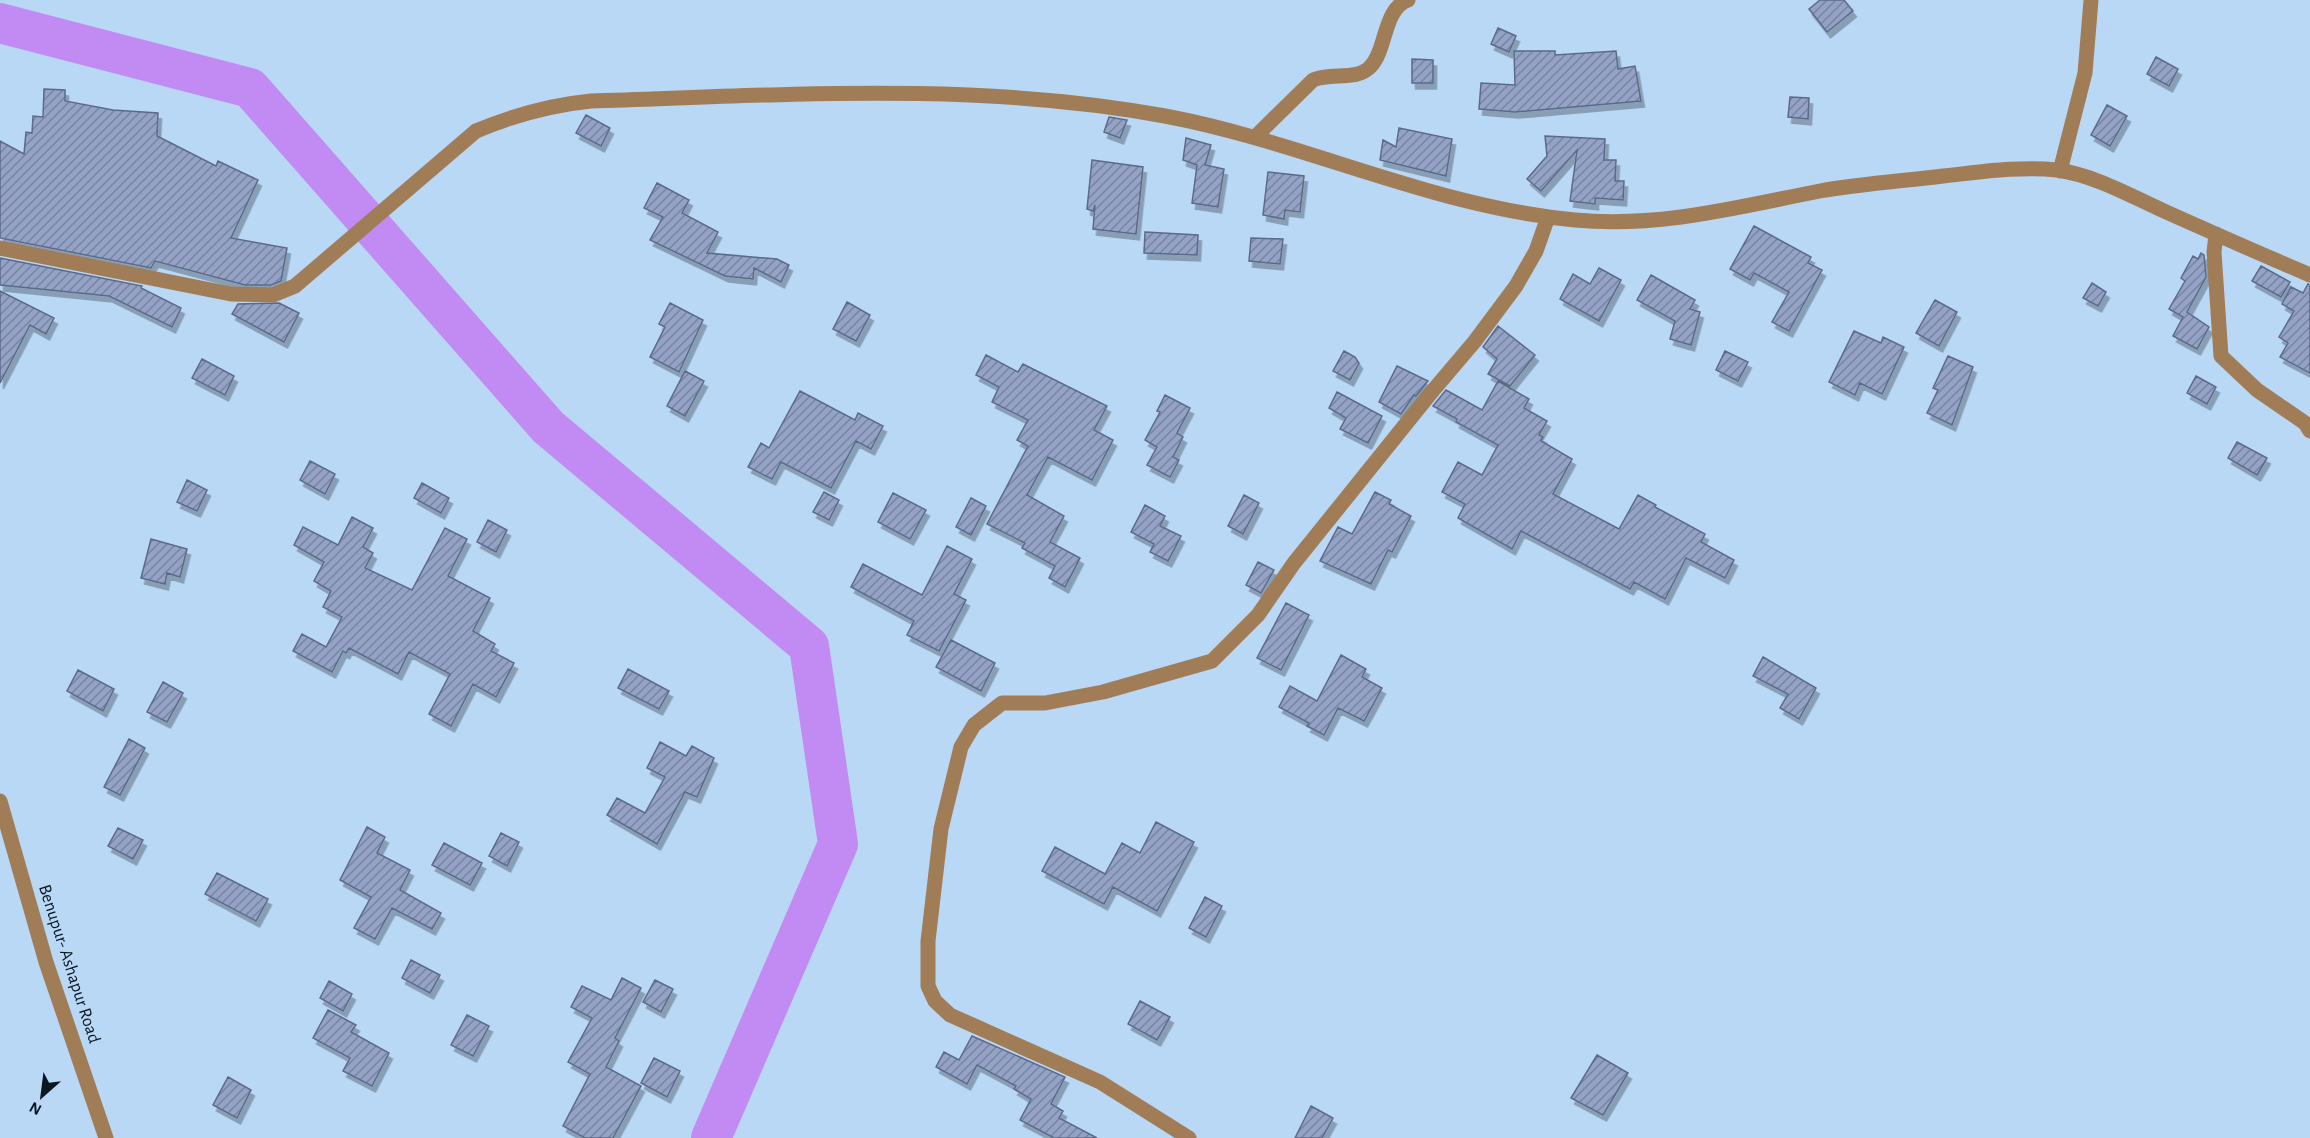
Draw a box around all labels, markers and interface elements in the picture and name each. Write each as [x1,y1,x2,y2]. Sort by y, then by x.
street label: Benupur- Ashapur Road [35,882,103,1046]
north arrow [12,1066,72,1126]
text: N [27,1099,44,1118]

